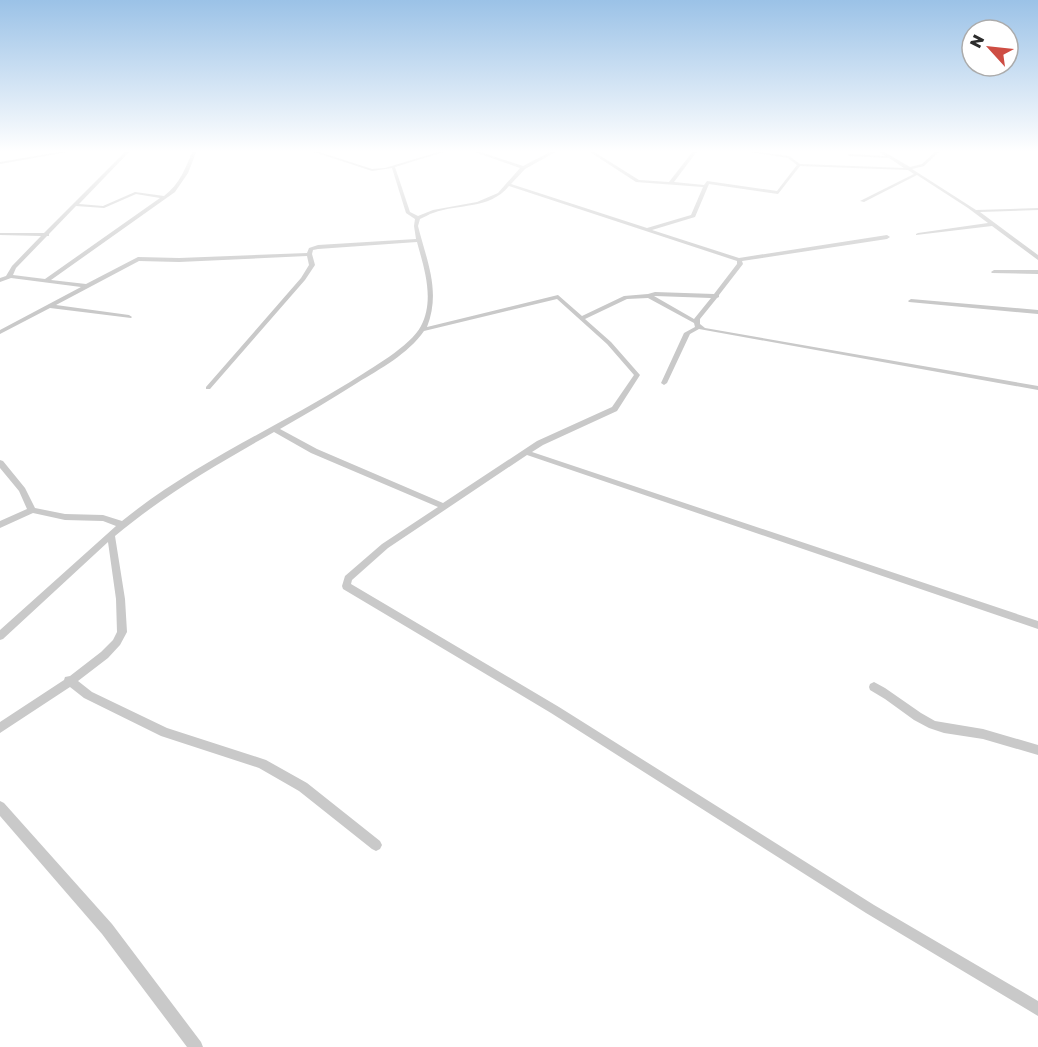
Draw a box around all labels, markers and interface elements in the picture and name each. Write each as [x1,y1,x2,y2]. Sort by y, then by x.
north arrow [960,18,1020,78]
text: N [965,31,988,51]

